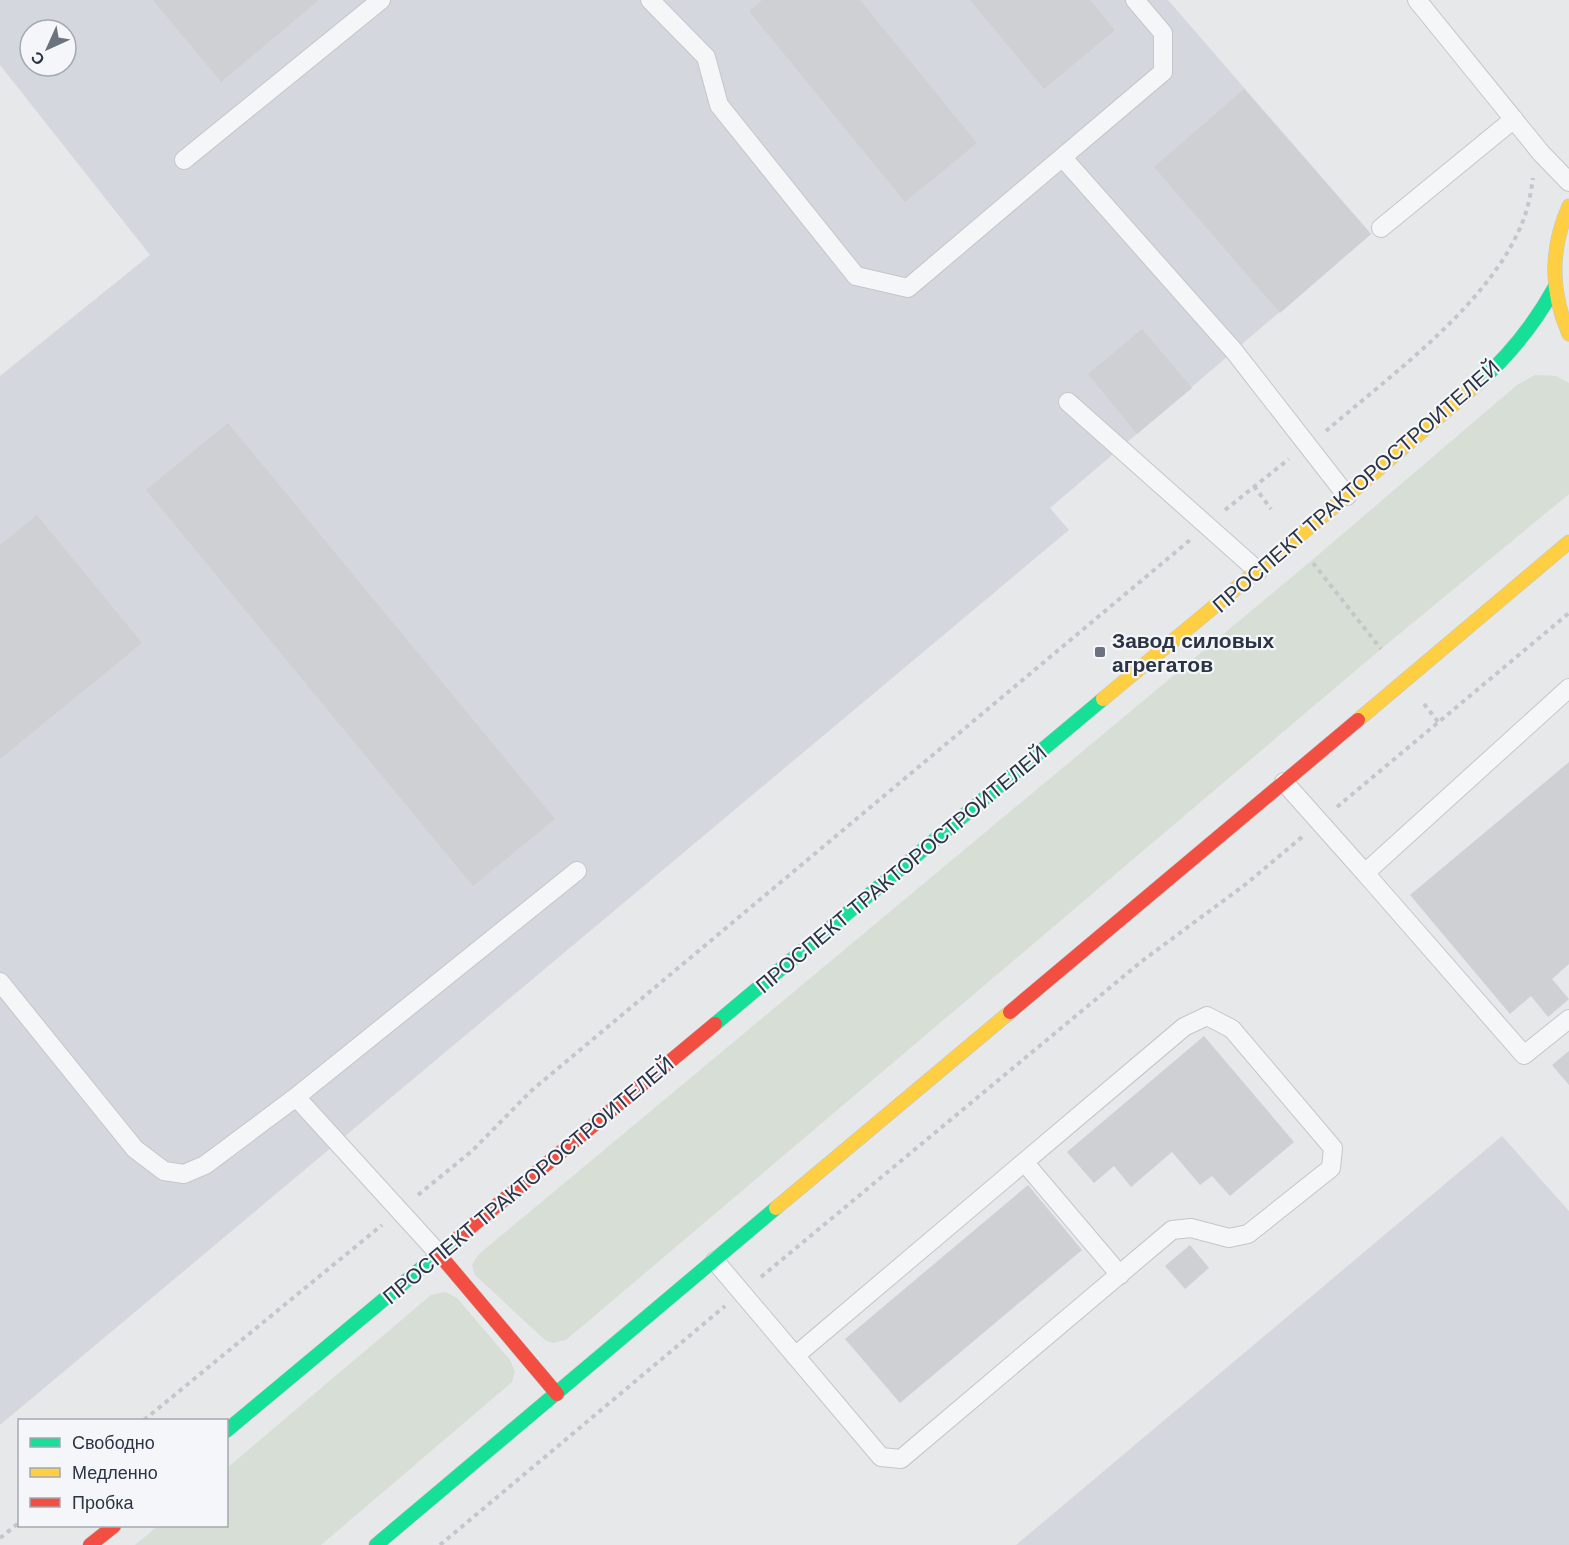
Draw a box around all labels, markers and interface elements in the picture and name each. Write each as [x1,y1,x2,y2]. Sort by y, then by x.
north arrow [18,18,78,78]
text: С [27,48,48,68]
street label: ПРОСПЕКТ ТРАКТОРОСТРОИТЕЛЕЙ [1208,355,1504,617]
place label: Завод силовых агрегатов [1112,629,1275,676]
marker: Завод силовых агрегатов [1093,645,1107,659]
street label: ПРОСПЕКТ ТРАКТОРОСТРОИТЕЛЕЙ [751,741,1051,997]
street label: ПРОСПЕКТ ТРАКТОРОСТРОИТЕЛЕЙ [378,1052,678,1308]
legend [18,1419,228,1527]
text: Свободно [72,1433,155,1453]
text: Медленно [72,1463,158,1483]
text: Пробка [72,1493,135,1513]

